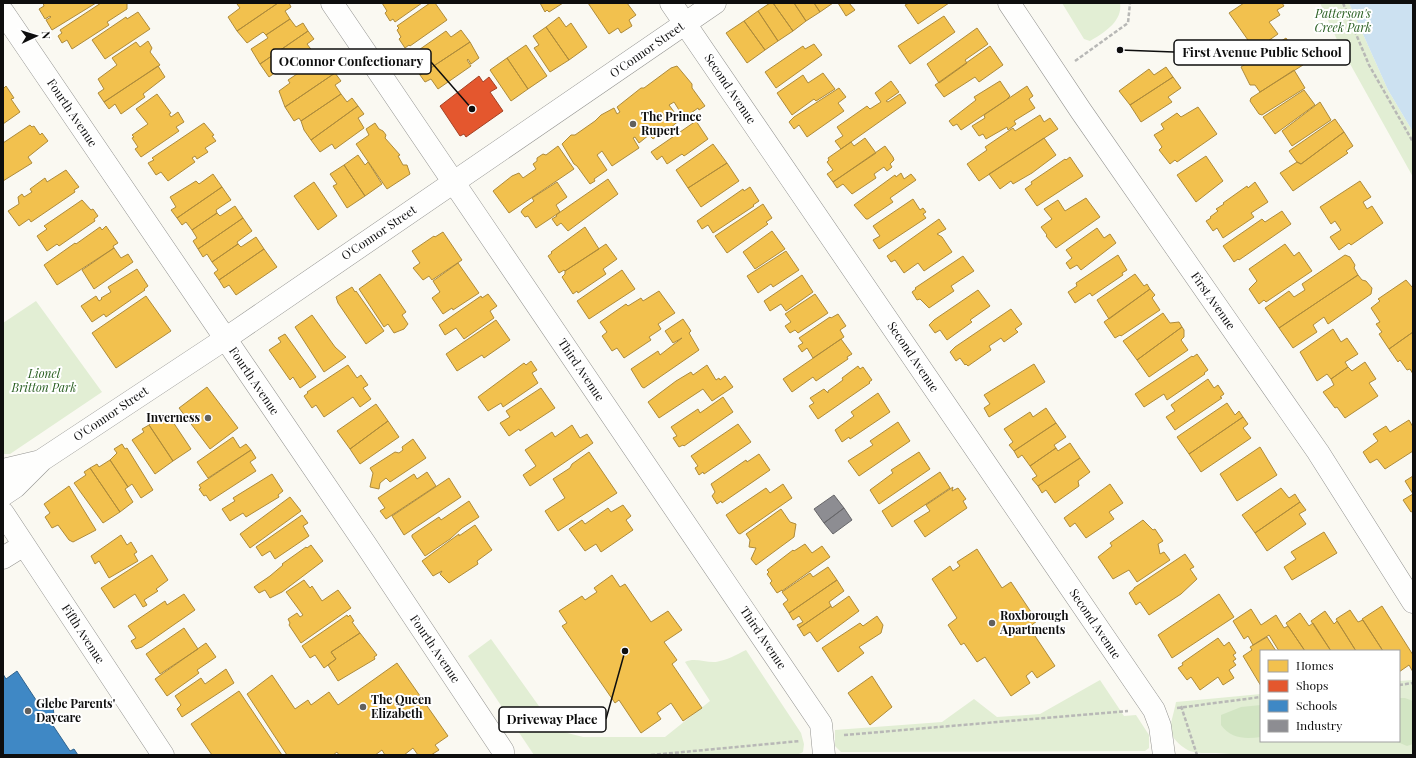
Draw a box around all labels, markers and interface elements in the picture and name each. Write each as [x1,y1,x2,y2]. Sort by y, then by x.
park label: Patterson's Creek Park [1314,5,1371,35]
north arrow [16,16,56,56]
street label: O'Connor Street [606,17,687,81]
text: N [39,31,54,40]
callout: First Avenue Public School [1174,40,1350,65]
text: First Avenue Public School [1182,43,1342,60]
callout: OConnor Confectionary [271,49,431,74]
street label: Second Avenue [701,50,760,127]
text: OConnor Confectionary [279,52,423,69]
street label: Fourth Avenue [44,75,102,150]
place label: The Prince Rupert [641,108,702,138]
marker: The Prince Rupert [628,119,638,129]
street label: O'Connor Street [338,201,420,263]
street label: First Avenue [1188,268,1240,333]
street label: Second Avenue [884,318,943,395]
street label: Third Avenue [555,335,609,404]
street label: Fourth Avenue [226,343,284,418]
park label: Lionel Britton Park [11,365,76,395]
street label: O'Connor Street [70,382,152,444]
place label: Inverness [146,409,200,425]
marker: Inverness [203,413,213,423]
street label: Second Avenue [1066,585,1125,662]
street label: Fifth Avenue [59,601,109,666]
street label: Third Avenue [737,603,791,672]
place label: Roxborough Apartments [999,607,1069,637]
street label: Fourth Avenue [407,611,465,686]
marker: Roxborough Apartments [987,618,997,628]
legend [1260,650,1400,742]
text: Homes [1296,657,1334,673]
text: Shops [1296,677,1328,693]
place label: The Queen Elizabeth [371,691,432,721]
place label: Glebe Parents' Daycare [36,695,116,725]
text: Schools [1296,697,1337,713]
marker: The Queen Elizabeth [358,702,368,712]
marker: Glebe Parents' Daycare [23,706,33,716]
callout: Driveway Place [499,707,606,732]
text: Driveway Place [506,710,598,727]
text: Industry [1296,717,1342,733]

